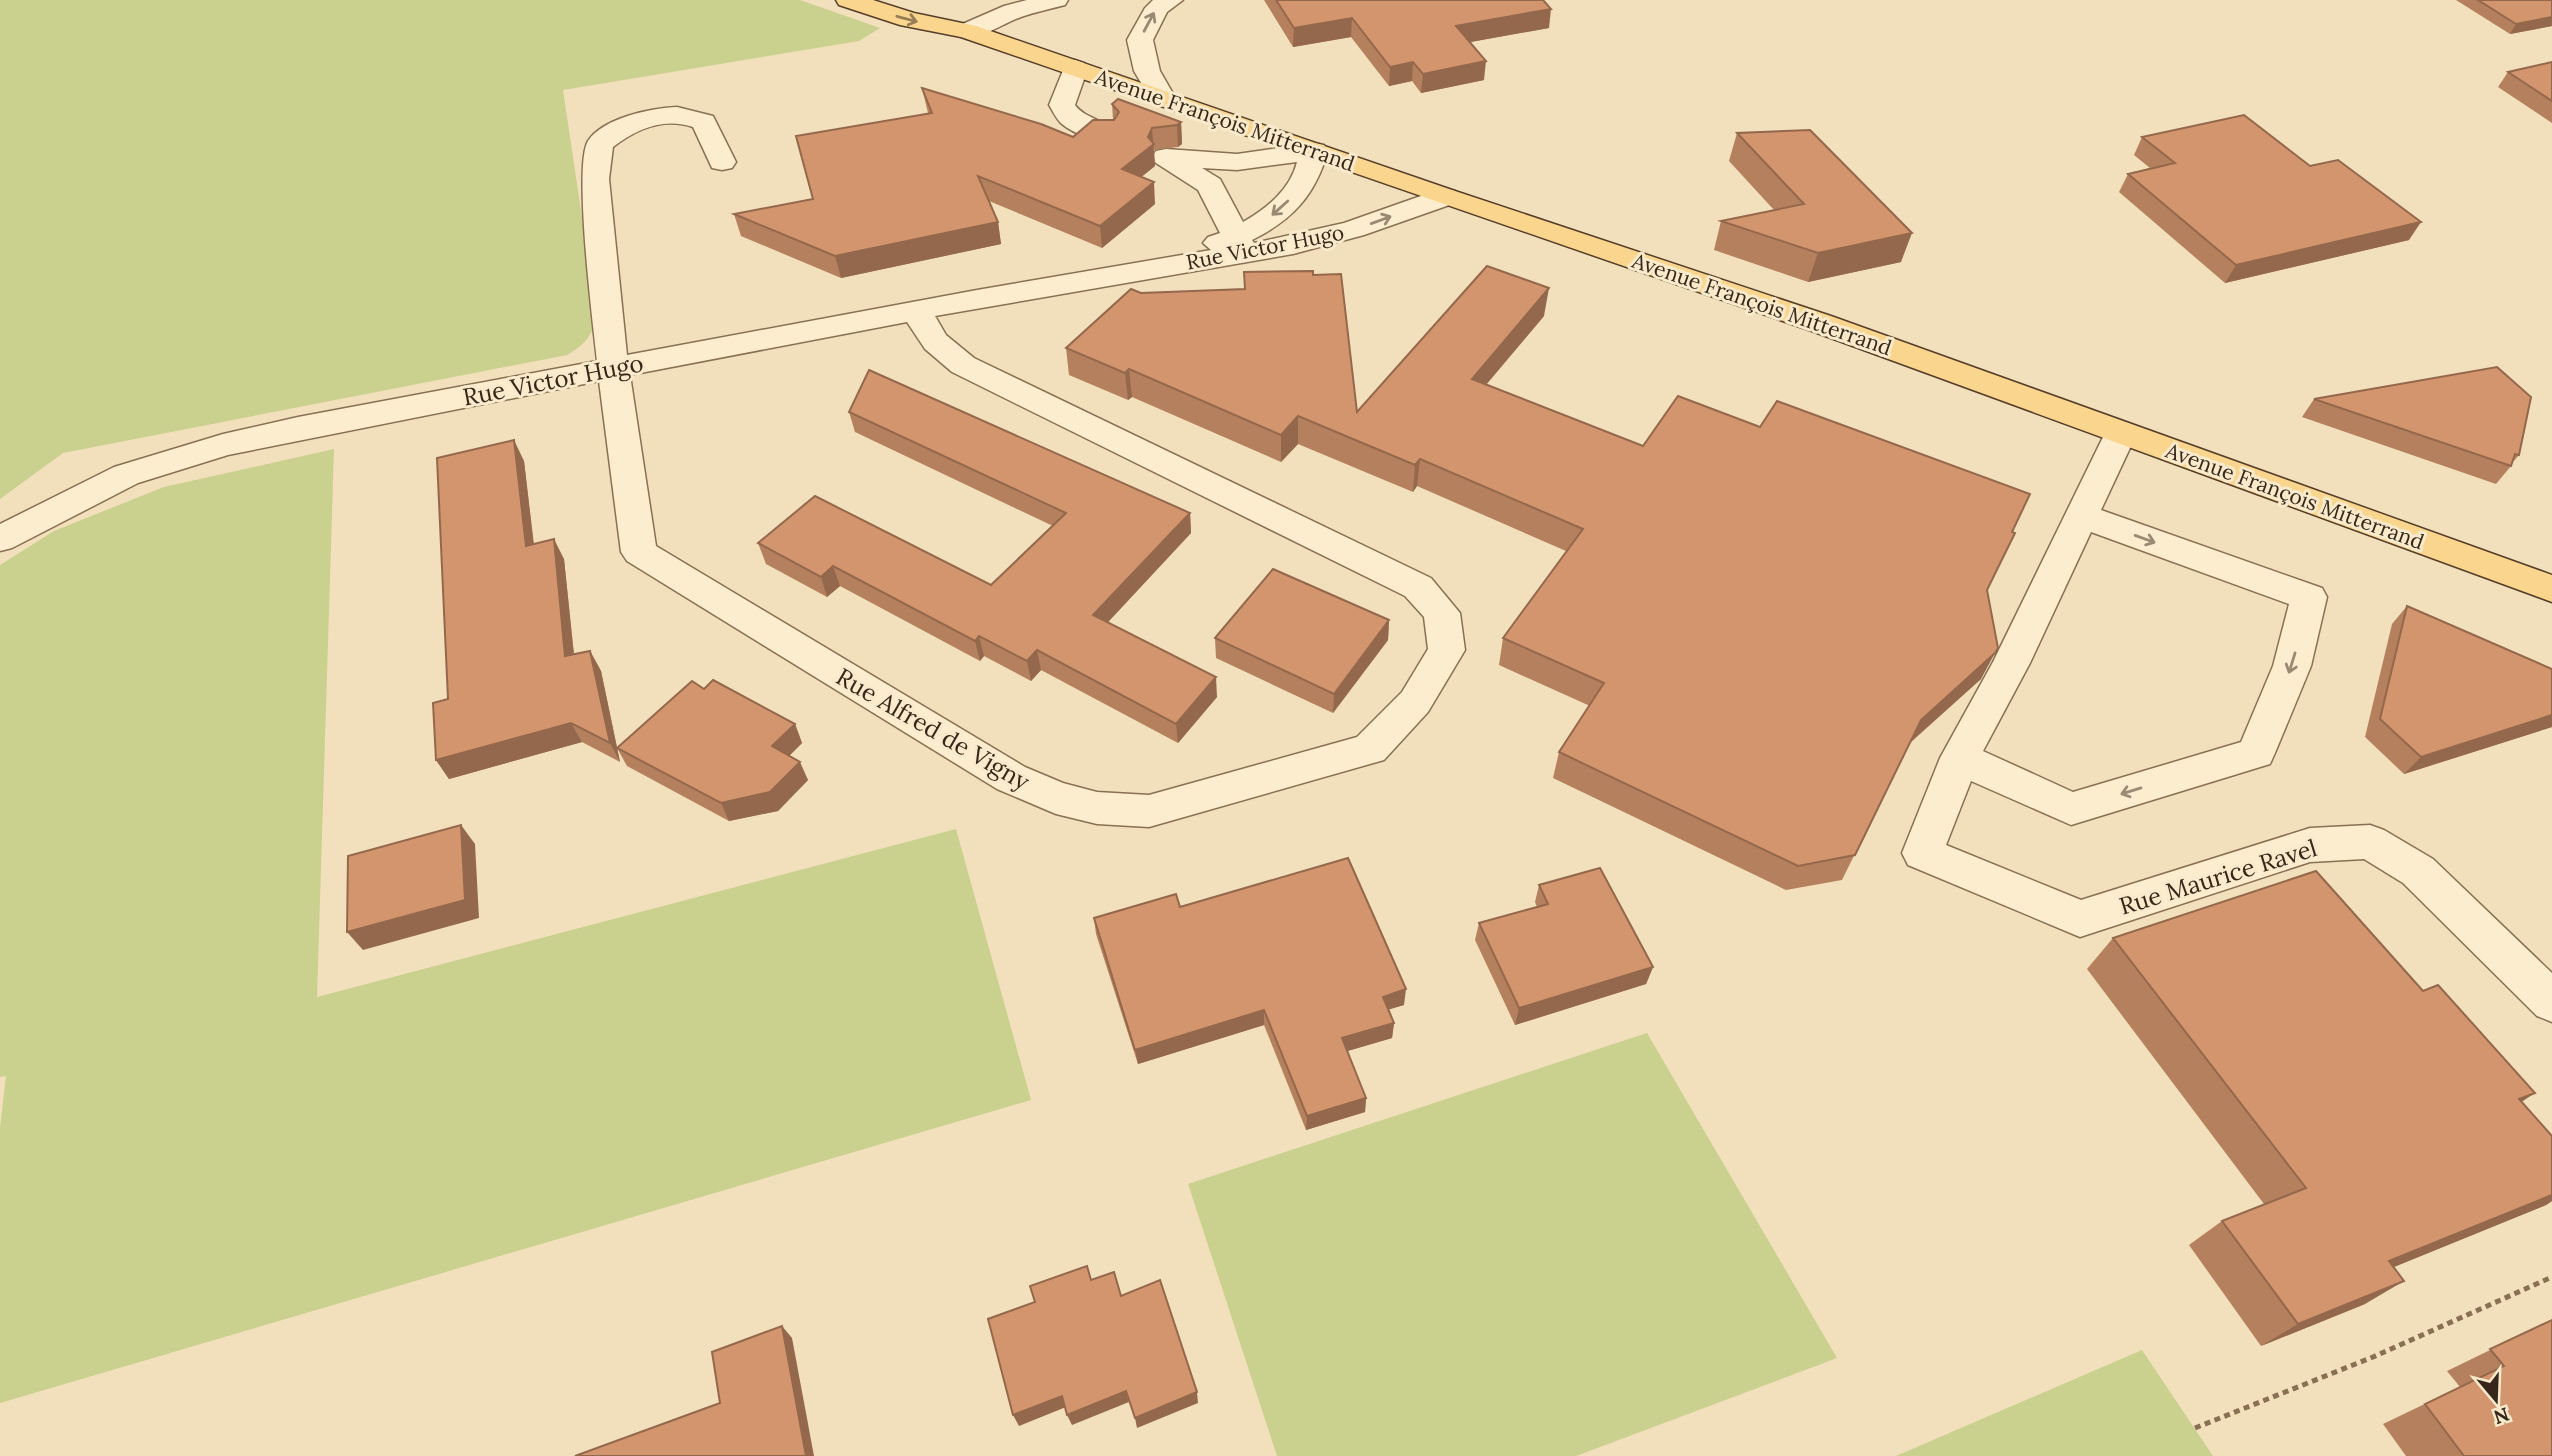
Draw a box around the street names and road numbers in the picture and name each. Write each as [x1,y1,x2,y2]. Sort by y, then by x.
street label: Avenue François Mitterrand [1091,63,1358,177]
street label: Rue Victor Hugo [1184,218,1346,276]
street label: Avenue François Mitterrand [1628,247,1895,361]
street label: Rue Victor Hugo [460,347,646,413]
street label: Avenue François Mitterrand [2161,436,2428,555]
street label: Rue Alfred de Vigny [831,661,1036,797]
street label: Rue Maurice Ravel [2115,832,2321,922]

